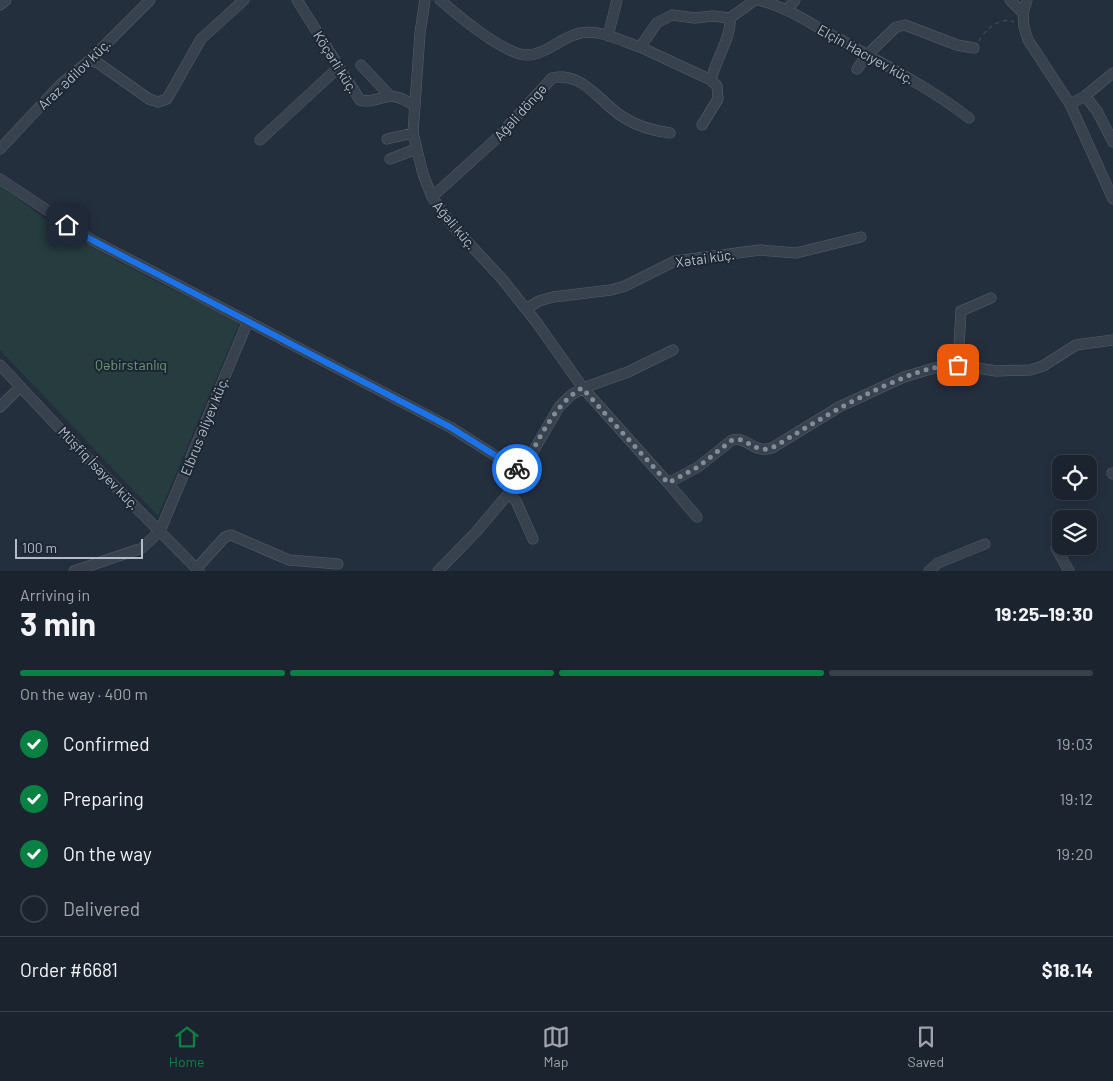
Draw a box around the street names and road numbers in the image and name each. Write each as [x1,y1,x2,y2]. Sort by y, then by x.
street label: Elçin Hacıyev küç. [815,20,917,88]
street label: Köçərli küç. [310,28,362,96]
street label: Araz Ədilov küç. [34,35,114,113]
street label: Ağəli döngə [490,80,550,144]
street label: Ağəli küç. [430,197,480,253]
street label: Xətai küç. [674,245,736,271]
street label: Elbrus Əliyev küç. [176,374,232,478]
street label: Müşfiq İsayev küç. [55,423,143,513]

